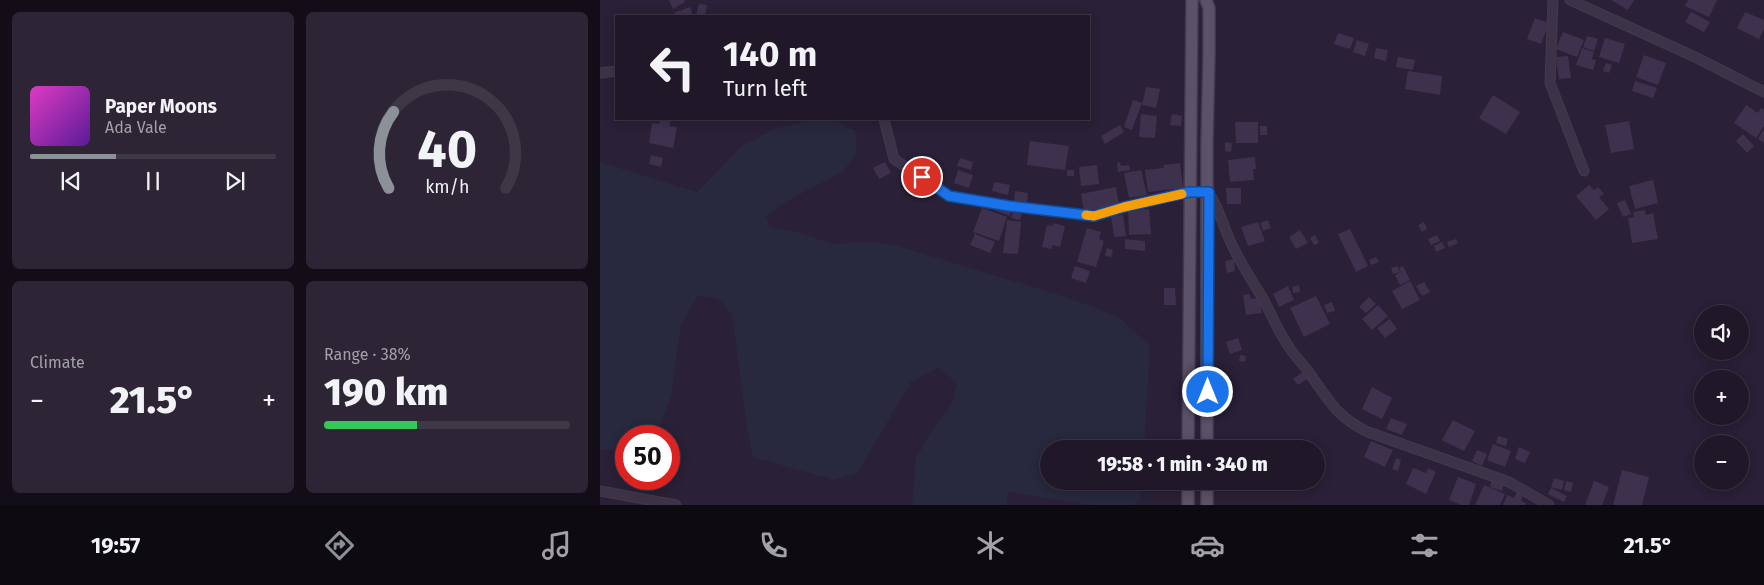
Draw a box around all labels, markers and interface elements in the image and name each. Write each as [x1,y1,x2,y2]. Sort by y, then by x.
text: 140 m [723,33,817,75]
icon: left [640,35,705,100]
text: Turn left [723,75,807,102]
text: Paper Moons [105,95,217,118]
text: Ada Vale [105,118,167,137]
text: 40 [417,118,477,181]
pin [901,156,943,198]
icon: arrive [908,163,936,191]
icon: previous [57,167,85,195]
icon: pause [139,167,167,195]
icon: next [221,167,249,195]
text: km/h [425,176,469,198]
map controls [1694,305,1749,490]
button: sound [1694,305,1749,360]
text: Range · 38% [324,345,411,364]
text: Climate [30,353,85,372]
position arrow [1181,365,1233,417]
text: 190 km [324,369,448,415]
button: + [1694,370,1749,425]
text: 21.5° [110,377,196,423]
text: − [30,384,44,417]
text: + [262,384,276,417]
speed limit sign: 50 [615,425,680,490]
button: − [1694,435,1749,490]
text: 19:58 · 1 min · 340 m [1097,453,1268,476]
icon: directions [322,528,357,563]
icon: music [539,528,574,563]
icon: phone [756,528,791,563]
icon: climate [973,528,1008,563]
icon: car [1190,528,1225,563]
icon: filters [1407,528,1442,563]
text: 19:57 [91,532,140,559]
text: 21.5° [1623,532,1673,559]

